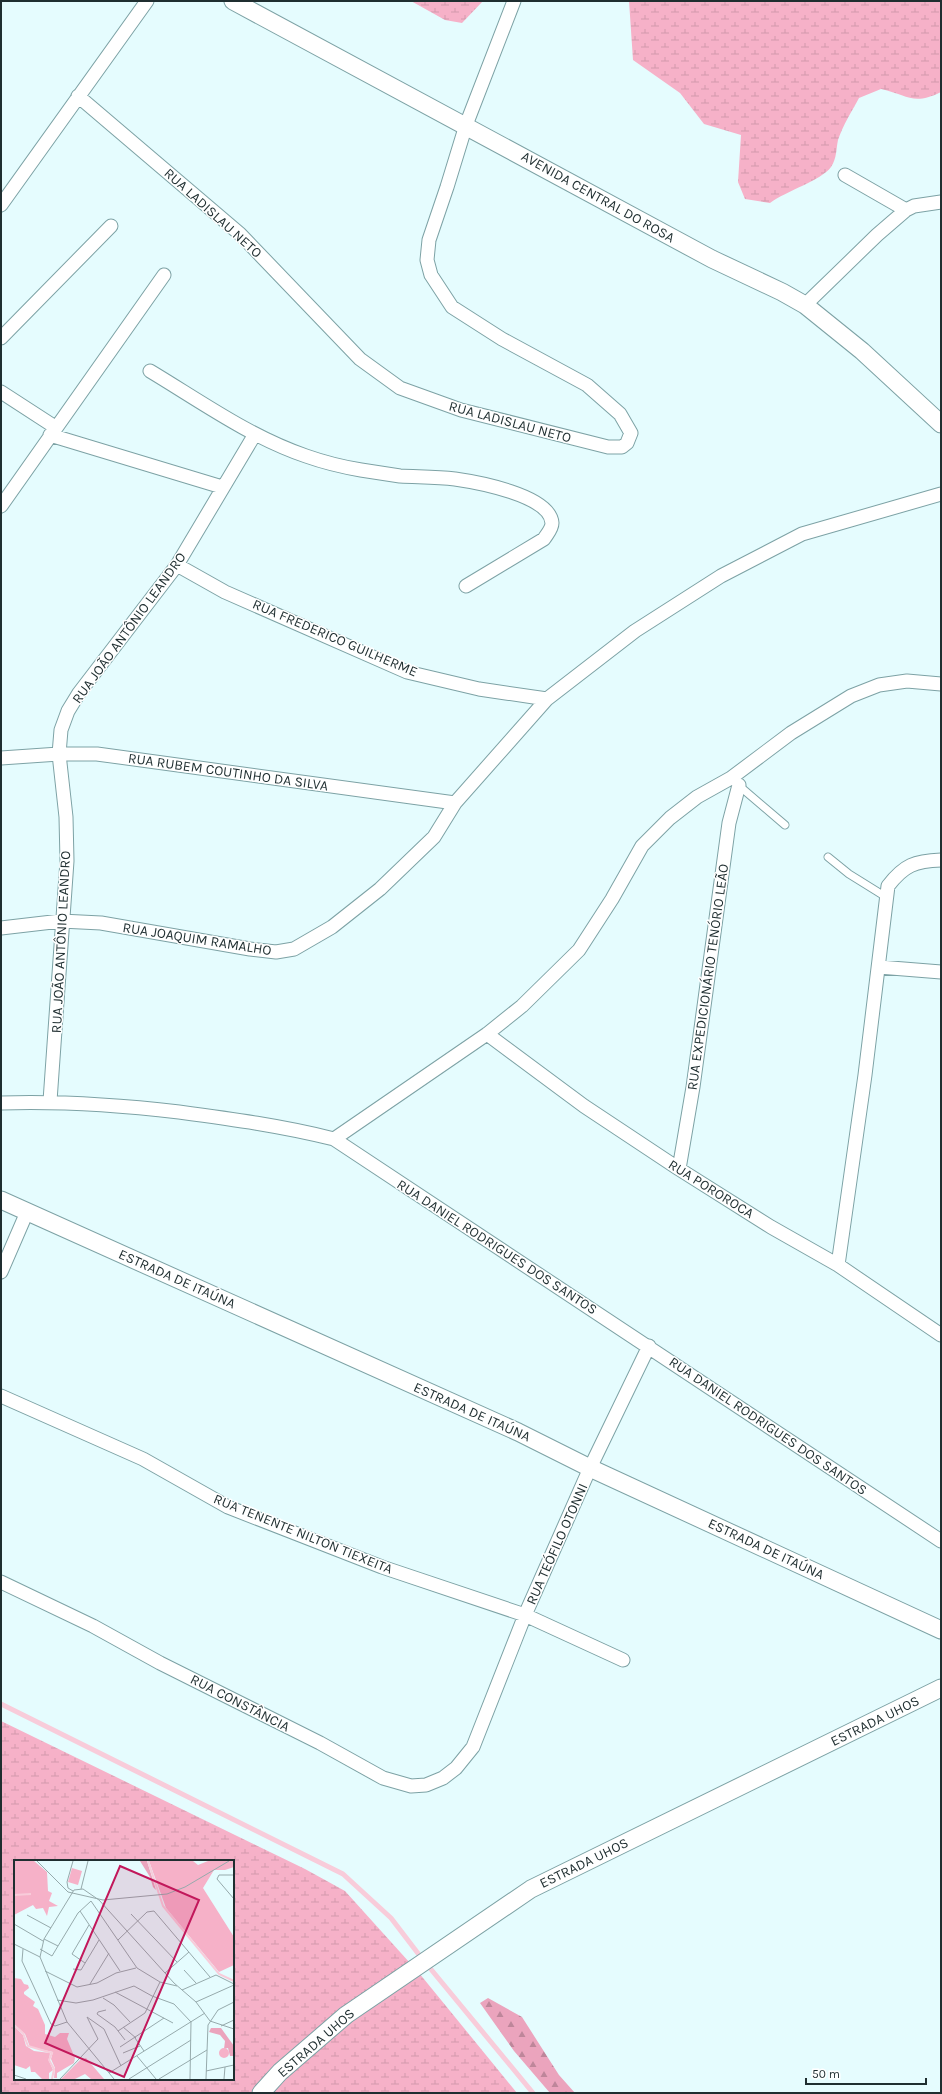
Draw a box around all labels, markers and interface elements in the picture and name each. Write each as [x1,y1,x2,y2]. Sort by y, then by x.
street label: AVENIDA CENTRAL DO ROSA [518,148,678,246]
street label: RUA LADISLAU NETO [161,165,265,261]
street label: RUA LADISLAU NETO [447,398,573,446]
street label: RUA JOÃO ANTÔNIO LEANDRO [68,549,190,707]
street label: RUA FREDERICO GUILHERME [250,595,420,681]
street label: RUA RUBEM COUTINHO DA SILVA [127,750,329,794]
street label: RUA JOÃO ANTÔNIO LEANDRO [48,850,74,1034]
street label: RUA EXPEDICIONÁRIO TENÓRIO LEÃO [683,863,732,1091]
street label: RUA JOAQUIM RAMALHO [121,919,273,959]
street label: RUA POROROCA [665,1156,757,1222]
street label: RUA DANIEL RODRIGUES DOS SANTOS [394,1176,600,1318]
street label: ESTRADA DE ITAÚNA [116,1245,238,1312]
street label: RUA DANIEL RODRIGUES DOS SANTOS [666,1353,870,1499]
street label: ESTRADA DE ITAÚNA [411,1378,533,1445]
street label: RUA TEÓFILO OTONNI [523,1481,591,1607]
street label: RUA TENENTE NILTON TIEXEITA [211,1490,395,1578]
street label: ESTRADA DE ITAÚNA [705,1514,827,1583]
street label: RUA CONSTÂNCIA [187,1671,293,1735]
street label: ESTRADA UHOS [828,1692,922,1750]
street label: ESTRADA UHOS [537,1834,631,1892]
inset map [14,1860,234,2080]
street label: ESTRADA UHOS [274,2005,358,2081]
scale bar [806,2060,926,2086]
text: 50 m [812,2067,840,2081]

